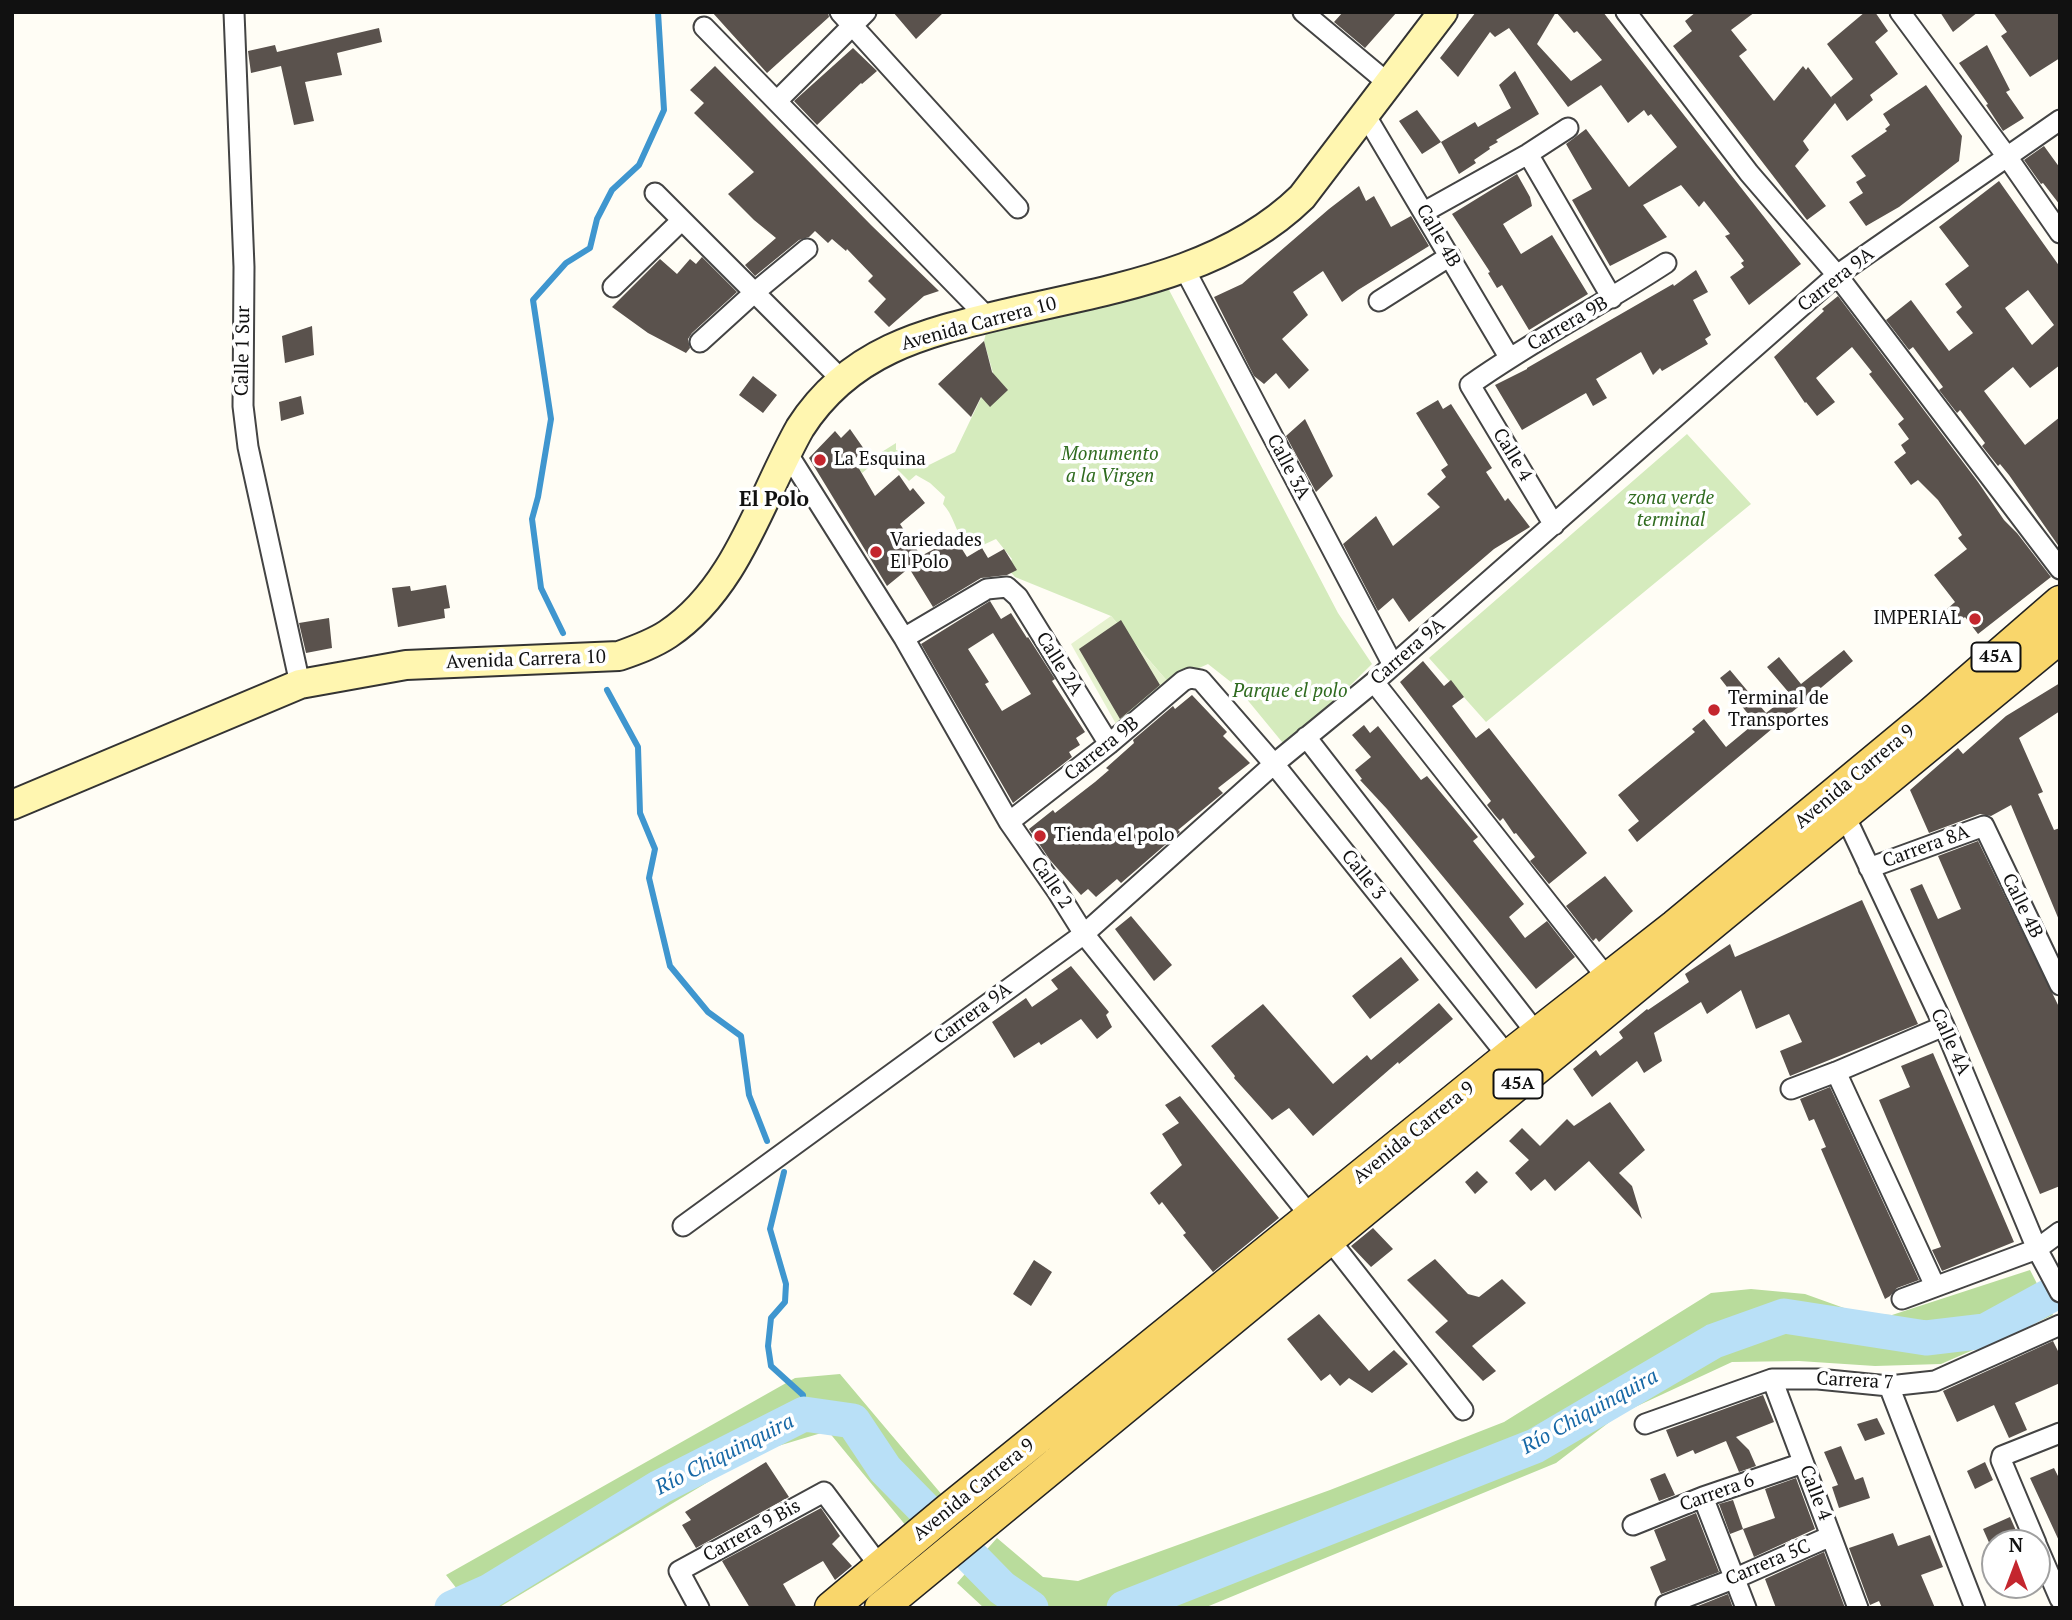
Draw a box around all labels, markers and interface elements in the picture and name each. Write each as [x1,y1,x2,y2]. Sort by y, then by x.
street label: Calle 4B [1411,200,1465,272]
street label: Carrera 9A [1793,243,1879,317]
street label: Avenida Carrera 10 [899,292,1059,356]
street label: Carrera 9B [1524,292,1612,356]
street label: Calle 1 Sur [231,306,255,396]
street label: Calle 4 [1487,424,1537,486]
street label: Calle 3A [1261,431,1315,503]
park label: Monumento a la Virgen [1061,444,1159,488]
place label: La Esquina [834,449,926,471]
marker: La Esquina [812,452,828,468]
district label: El Polo [739,487,809,513]
park label: zona verde terminal [1628,488,1714,532]
place label: Variedades El Polo [890,530,982,574]
marker: Variedades El Polo [868,544,884,560]
place label: IMPERIAL [1873,608,1961,630]
marker: IMPERIAL [1967,611,1983,627]
street label: Carrera 9A [1366,614,1450,690]
street label: Calle 2A [1031,628,1087,700]
road number: 45A [1972,642,2021,672]
street label: Avenida Carrera 10 [446,646,606,674]
park label: Parque el polo [1232,681,1348,703]
place label: Terminal de Transportes [1728,688,1829,732]
marker: Terminal de Transportes [1706,702,1722,718]
street label: Carrera 9B [1060,712,1144,786]
street label: Avenida Carrera 9 [1790,720,1920,834]
street label: Carrera 8A [1880,821,1972,873]
place label: Tienda el polo [1054,825,1174,847]
marker: Tienda el polo [1032,828,1048,844]
street label: Calle 3 [1336,845,1390,905]
street label: Calle 2 [1025,853,1077,913]
street label: Calle 4B [1997,870,2047,942]
street label: Carrera 9A [930,978,1016,1050]
street label: Calle 4A [1925,1005,1975,1079]
road number: 45A [1494,1070,1542,1098]
street label: Avenida Carrera 9 [1349,1077,1479,1189]
water label: Río Chiquinquira [1517,1364,1663,1460]
street label: Carrera 7 [1816,1368,1894,1394]
water label: Río Chiquinquira [651,1409,799,1501]
street label: Avenida Carrera 9 [909,1434,1039,1546]
street label: Calle 4 [1794,1462,1836,1524]
street label: Carrera 6 [1677,1469,1757,1517]
street label: Carrera 9 Bis [699,1495,805,1567]
north arrow [1981,1529,2051,1599]
text: N [2009,1532,2023,1557]
street label: Carrera 5C [1722,1535,1814,1591]

